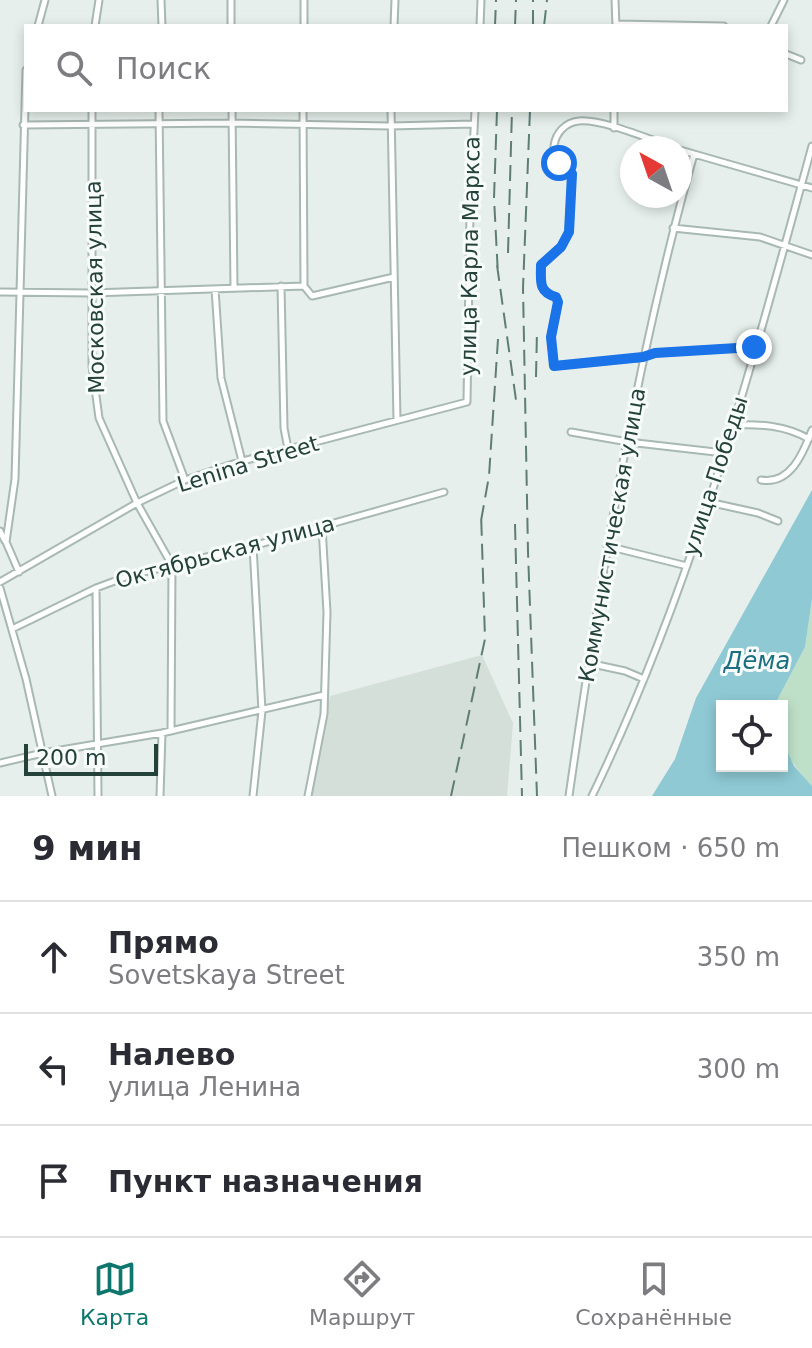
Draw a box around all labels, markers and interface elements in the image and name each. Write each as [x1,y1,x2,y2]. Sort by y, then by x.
search box [24,24,788,112]
icon: search [52,46,96,90]
text: Поиск [116,51,211,86]
street label: улица Карла Маркса [455,136,485,376]
north arrow [620,136,692,208]
route start [541,145,577,181]
street label: Московская улица [81,180,109,394]
route end [736,329,772,365]
street label: Коммунистическая улица [574,386,650,684]
street label: улица Победы [677,393,753,559]
street label: Lenina Street [174,430,322,497]
street label: Октябрьская улица [113,511,337,593]
water label: Дёма [723,647,790,675]
map controls [716,700,788,772]
button: locate [716,700,788,772]
scale bar [24,740,158,776]
text: 200 m [36,745,106,770]
text: 9 мин [32,828,143,868]
text: Пешком · 650 m [561,833,780,863]
text: Прямо [108,925,219,960]
icon: ahead [32,935,76,979]
text: 350 m [697,942,780,972]
text: Sovetskaya Street [108,960,345,990]
text: Налево [108,1037,235,1072]
icon: left [32,1047,76,1091]
text: 300 m [697,1054,780,1084]
text: улица Ленина [108,1072,301,1102]
icon: arrive [32,1159,76,1203]
text: Пункт назначения [108,1164,423,1199]
tab: Карта [80,1257,149,1330]
tab: Маршрут [309,1257,415,1330]
tab: Сохранённые [575,1257,732,1330]

